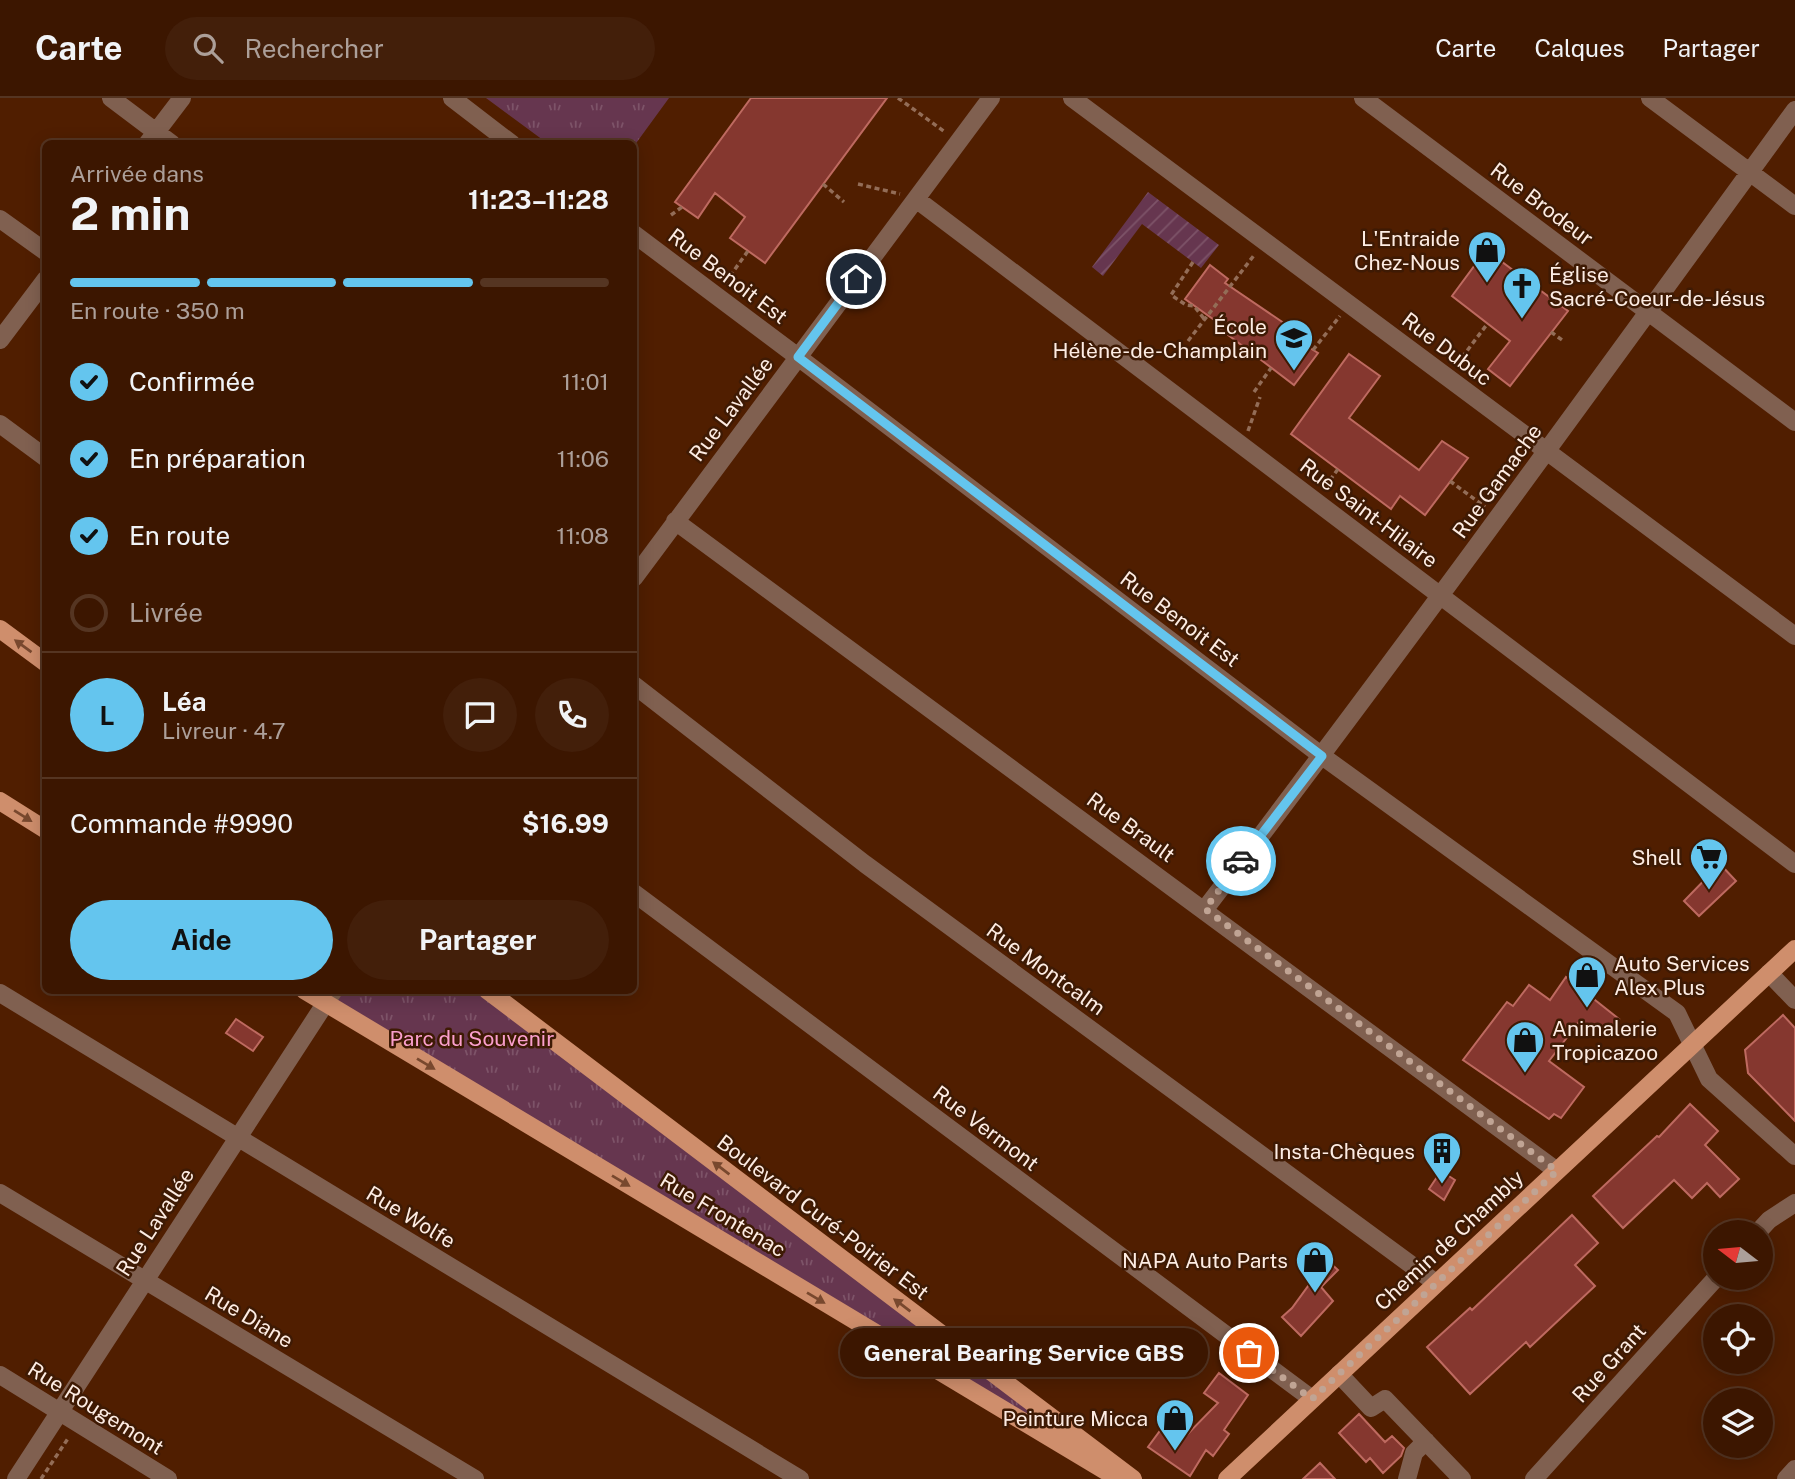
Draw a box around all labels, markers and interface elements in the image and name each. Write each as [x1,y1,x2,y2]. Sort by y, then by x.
search box [165,17,655,80]
text: Carte [35,29,123,67]
icon: search [189,29,227,67]
text: Rechercher [245,33,384,64]
text: Carte [1435,34,1496,62]
text: Calques [1534,34,1625,62]
text: Partager [1663,34,1760,62]
street label: Rue Brodeur [1486,157,1598,251]
text: Arrivée dans [70,160,204,187]
text: 11:23–11:28 [468,184,609,215]
text: 2 min [70,186,190,240]
street label: Rue Benoit Est [663,223,793,329]
place label: L'Entraide Chez-Nous [1354,226,1460,275]
shop icon: L'Entraide Chez-Nous [1466,229,1508,284]
pin [826,249,886,309]
icon: home [837,260,875,298]
place label: Église Sacré-Coeur-de-Jésus [1549,262,1765,311]
church icon: Église Sacré-Coeur-de-Jésus [1501,265,1543,320]
text: En route · 350 m [70,297,245,324]
street label: Rue Dubuc [1397,307,1497,391]
place label: École Hélène-de-Champlain [1052,314,1267,363]
school or university icon: École Hélène-de-Champlain [1273,317,1315,372]
street label: Rue Lavallée [684,352,778,466]
icon: check [70,363,108,401]
text: Confirmée [129,366,255,397]
text: 11:01 [562,368,609,395]
street label: Rue Gamache [1447,419,1547,543]
icon: check [70,440,108,478]
text: En préparation [129,443,306,474]
text: 11:06 [557,445,609,472]
street label: Rue Saint-Hilaire [1295,453,1443,573]
icon: check [70,517,108,555]
text: En route [129,520,230,551]
text: 11:08 [556,522,609,549]
street label: Rue Benoit Est [1115,566,1245,672]
text: Livrée [129,597,203,628]
one-way arrow [14,639,32,653]
button: chat [443,678,517,752]
button: phone [535,678,609,752]
text: Léa [162,686,206,717]
text: L [99,700,115,731]
text: Livreur · 4.7 [162,717,285,744]
street label: Rue Brault [1082,787,1180,867]
text: Commande #9990 [70,808,293,839]
text: $16.99 [522,808,609,839]
one-way arrow [13,809,32,822]
courier [1206,826,1276,896]
supermarket icon: Shell [1688,836,1730,891]
icon: car [1222,842,1260,880]
place label: Shell [1632,845,1682,870]
button: Aide [70,900,333,980]
button: Partager [347,900,609,980]
street label: Rue Montcalm [982,918,1110,1020]
place label: Auto Services Alex Plus [1614,951,1750,1000]
shop icon: Auto Services Alex Plus [1566,954,1608,1009]
place label: Animalerie Tropicazoo [1552,1016,1658,1065]
shop icon: Animalerie Tropicazoo [1504,1019,1546,1074]
park label: Parc du Souvenir [390,1026,554,1051]
one-way arrow [416,1058,435,1070]
street label: Rue Vermont [928,1080,1044,1176]
street label: Boulevard Curé-Poirier Est [712,1129,934,1305]
building icon: Insta-Chèques [1421,1130,1463,1185]
place label: Insta-Chèques [1273,1139,1415,1164]
one-way arrow [712,1161,730,1175]
street label: Rue Lavallée [111,1163,199,1281]
street label: Chemin de Chambly [1369,1165,1529,1315]
street label: Rue Frontenac [656,1168,790,1262]
one-way arrow [611,1175,630,1187]
street label: Rue Wolfe [362,1181,460,1253]
north arrow [1703,1220,1773,1290]
map controls [1703,1220,1773,1458]
shop icon: NAPA Auto Parts [1294,1239,1336,1294]
place label: NAPA Auto Parts [1122,1248,1288,1273]
street label: Rue Diane [200,1281,298,1353]
one-way arrow [807,1291,826,1304]
one-way arrow [893,1298,911,1312]
button: locate [1703,1304,1773,1374]
street label: Rue Grant [1567,1318,1651,1408]
pin [1219,1323,1279,1383]
callout: General Bearing Service GBS [839,1328,1207,1378]
icon: bag [1230,1334,1268,1372]
text: General Bearing Service GBS [864,1339,1184,1366]
street label: Rue Rougemont [23,1356,169,1460]
button: layers [1703,1388,1773,1458]
shop icon: Peinture Micca [1154,1397,1196,1452]
place label: Peinture Micca [1003,1406,1148,1431]

